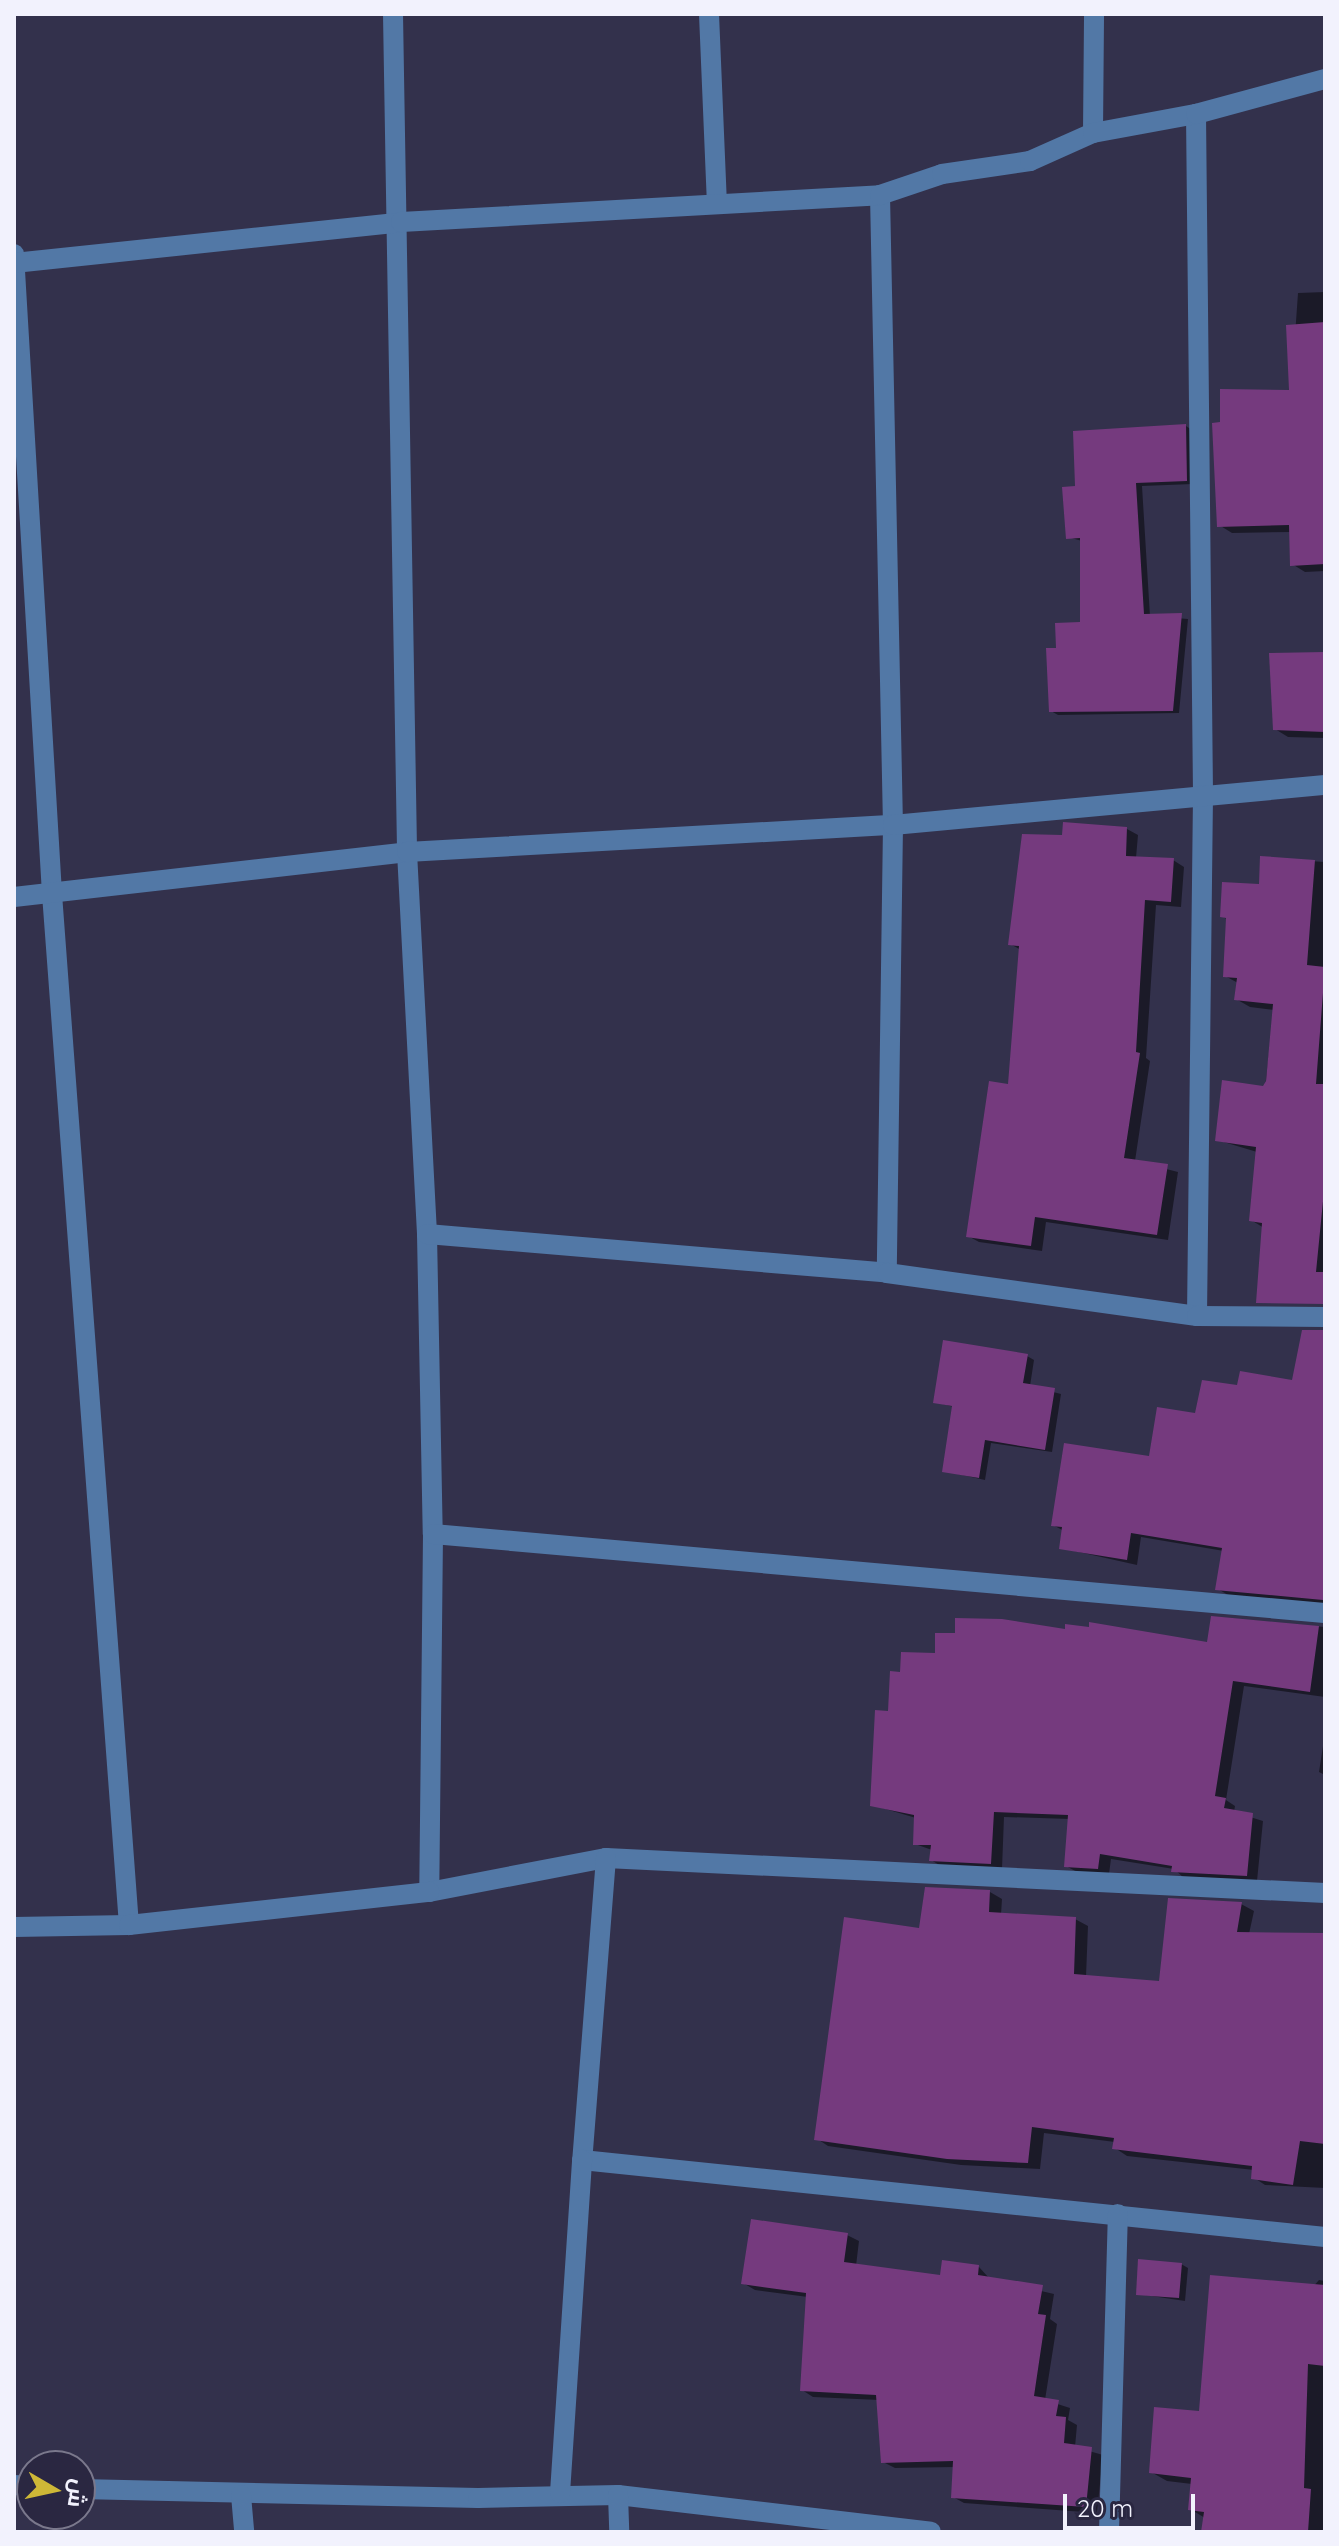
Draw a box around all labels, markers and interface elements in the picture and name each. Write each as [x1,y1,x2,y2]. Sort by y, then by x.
north arrow [16,2450,96,2530]
text: ش [62,2477,94,2510]
scale bar [1067,2478,1199,2528]
text: 20 m [1077,2493,1133,2523]

